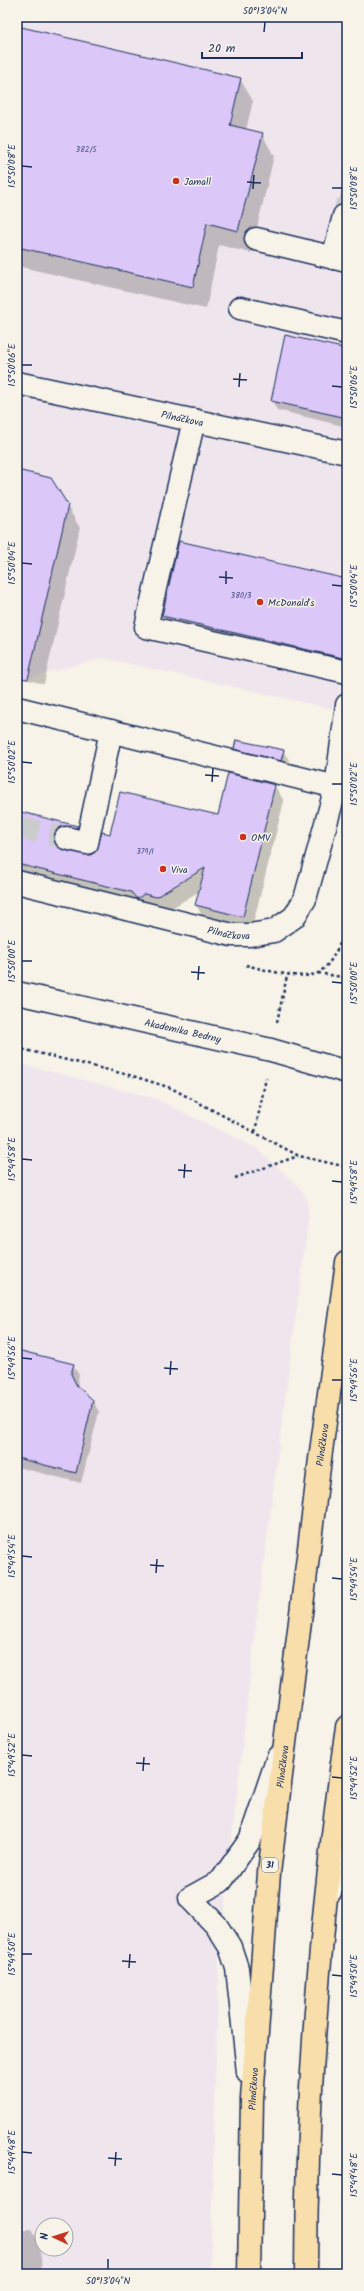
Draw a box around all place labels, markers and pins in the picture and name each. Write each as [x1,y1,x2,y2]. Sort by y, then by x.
place label: Jamall [184,174,211,190]
marker: Jamall [171,176,181,186]
place label: McDonald's [268,595,315,611]
marker: McDonald's [255,597,265,607]
place label: OMV [251,830,271,846]
marker: OMV [238,832,248,842]
place label: Viva [171,862,188,878]
marker: Viva [158,864,168,874]

